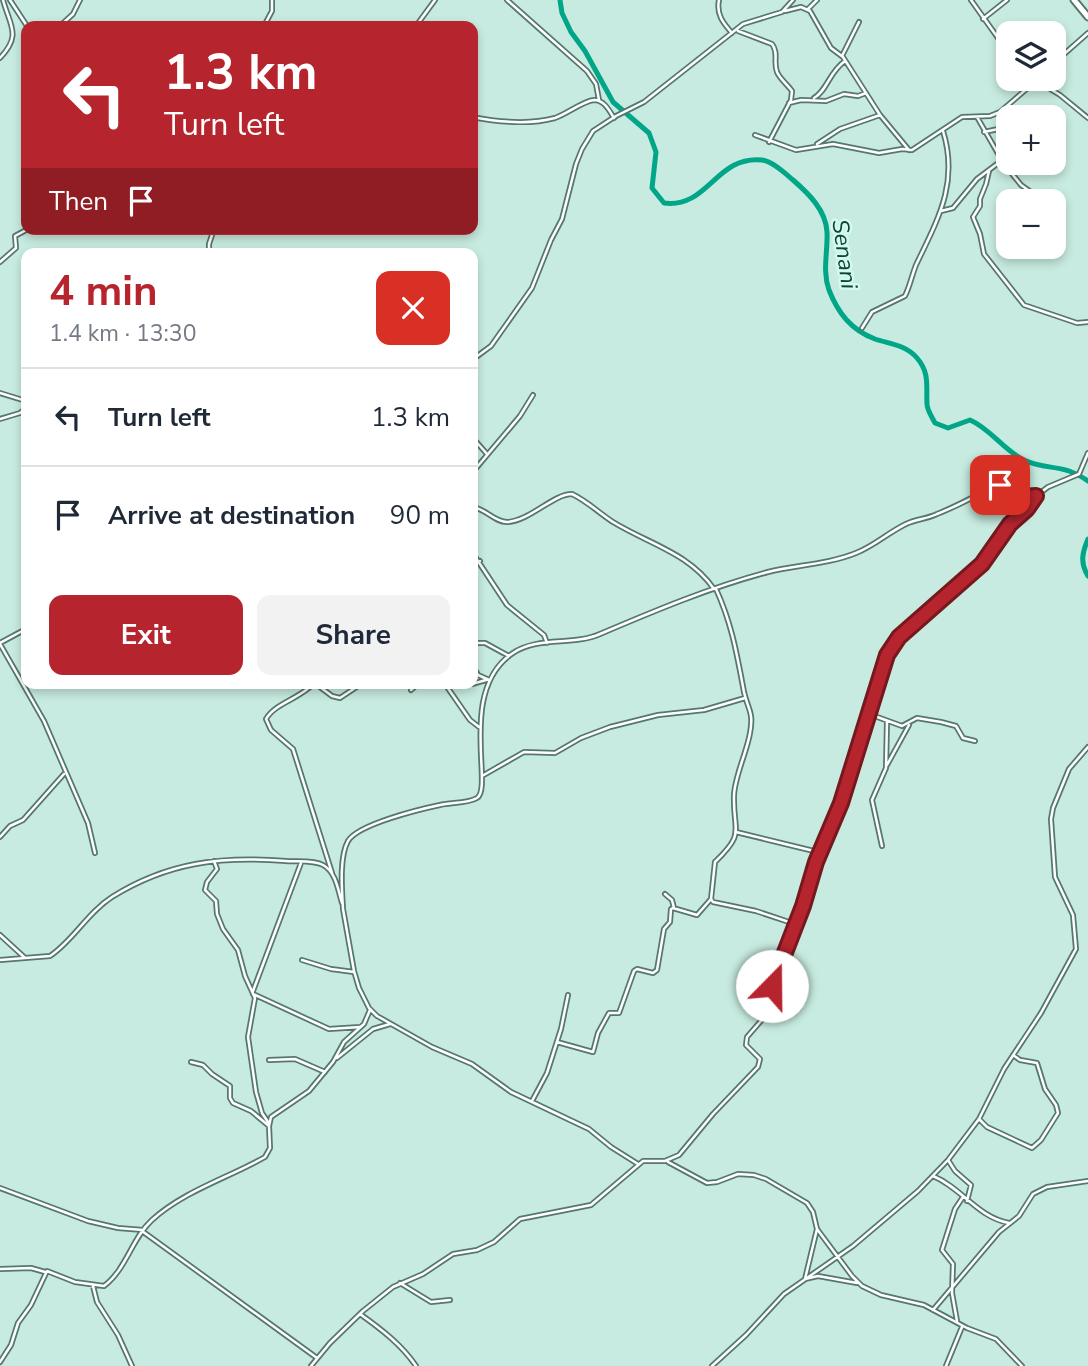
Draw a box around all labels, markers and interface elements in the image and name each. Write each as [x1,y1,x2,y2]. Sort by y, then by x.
map controls [996,21,1066,259]
button: layers [996,21,1066,91]
text: 1.3 km [164,39,317,106]
icon: left [49,49,140,140]
text: Turn left [164,103,284,146]
button: + [996,105,1066,175]
icon: arrive [122,182,160,220]
text: Then [49,184,108,219]
button: − [996,189,1066,259]
water label: Senani [824,217,865,292]
text: 4 min [49,263,158,320]
button: close [376,271,450,345]
text: 1.4 km · 13:30 [49,318,196,349]
icon: left [49,398,87,436]
text: Turn left [108,400,211,435]
text: 1.3 km [371,400,450,435]
pin [970,455,1030,515]
icon: arrive [981,466,1019,504]
icon: arrive [49,496,87,534]
text: Arrive at destination [108,498,355,533]
text: 90 m [390,498,450,533]
button: Exit [49,595,243,675]
button: Share [257,595,450,675]
position arrow [735,949,809,1023]

